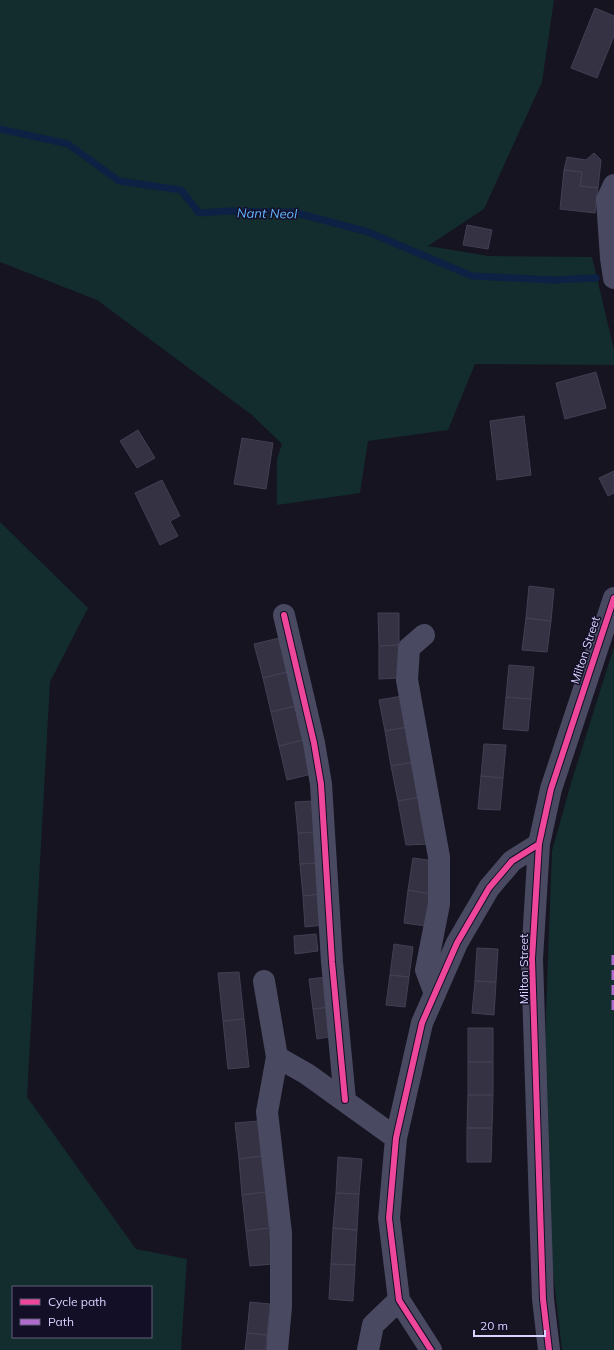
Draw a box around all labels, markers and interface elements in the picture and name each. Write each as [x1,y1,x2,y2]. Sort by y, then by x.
water label: Nant Neol [237,204,298,222]
street label: Milton Street [567,614,603,686]
street label: Milton Street [516,934,531,1004]
legend [12,1286,152,1338]
text: Cycle path [48,1294,106,1309]
scale bar [474,1312,545,1338]
text: Path [48,1314,74,1329]
text: 20 m [480,1318,508,1333]

